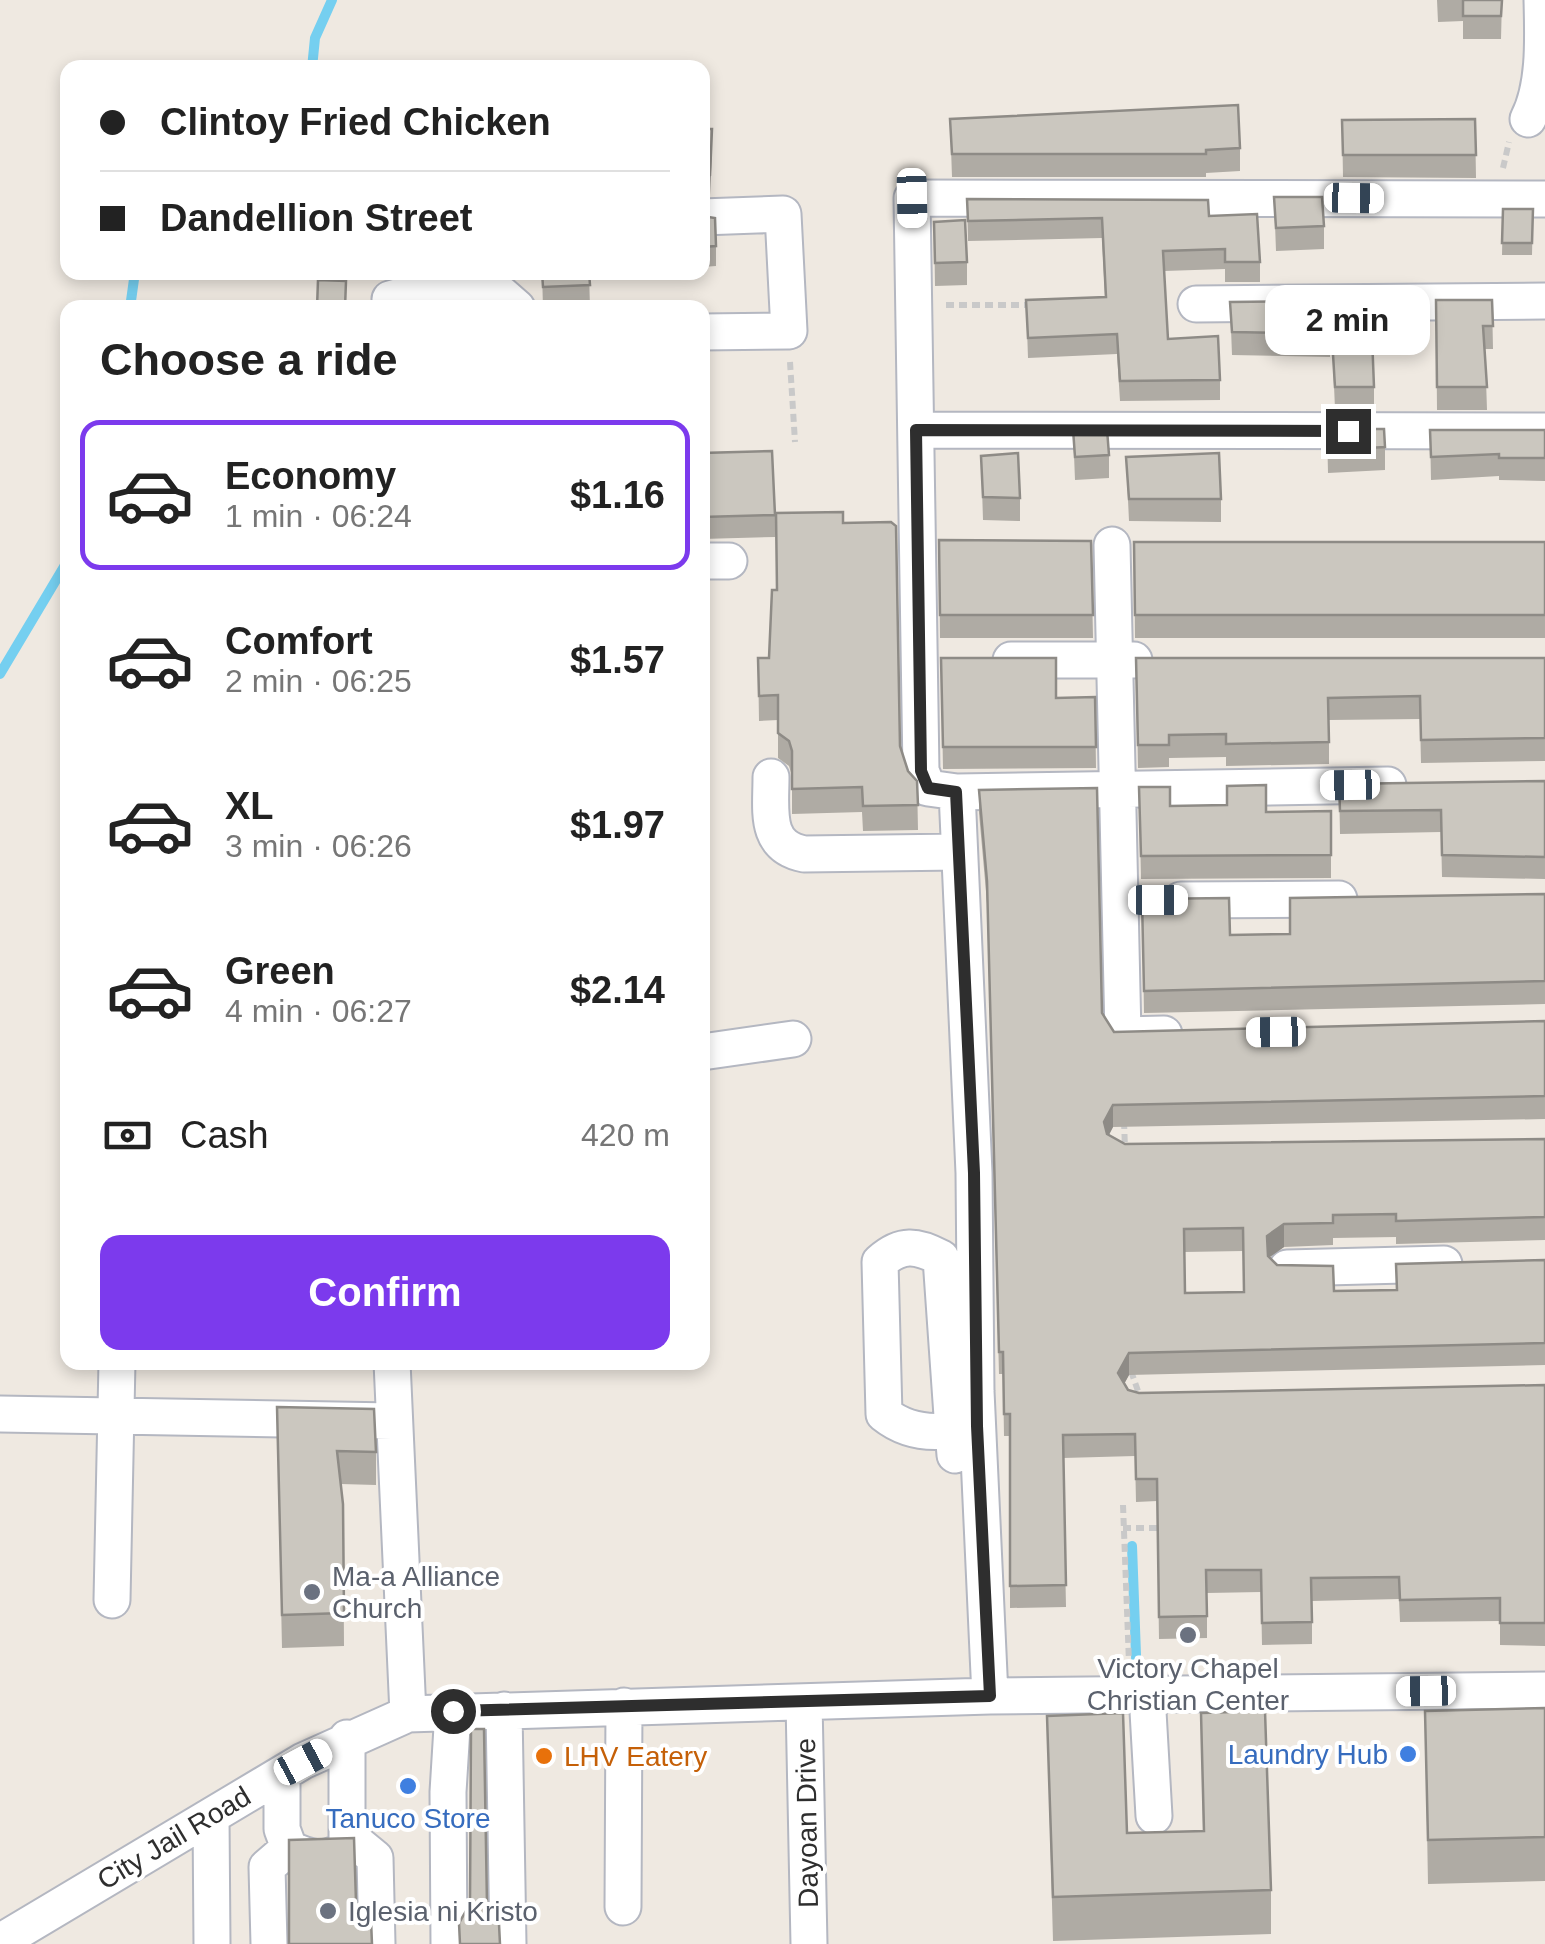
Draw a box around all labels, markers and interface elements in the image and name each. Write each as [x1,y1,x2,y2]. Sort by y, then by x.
text: Clintoy Fried Chicken [160,101,551,143]
car [896,168,928,228]
car [1324,182,1384,214]
text: Dandellion Street [160,197,473,239]
callout: 2 min [1266,286,1430,356]
text: 2 min [1306,302,1389,338]
text: Choose a ride [100,334,398,385]
route end [1326,409,1371,454]
icon: car [105,450,195,540]
text: Economy [225,455,396,497]
text: $1.16 [570,474,665,516]
text: 1 min · 06:24 [225,498,412,534]
icon: car [105,615,195,705]
text: Comfort [225,620,373,662]
text: $1.57 [570,639,665,681]
text: 2 min · 06:25 [225,663,412,699]
car [1320,769,1380,801]
icon: car [105,780,195,870]
text: XL [225,785,274,827]
text: $1.97 [570,804,665,846]
text: 3 min · 06:26 [225,828,412,864]
car [1128,885,1188,915]
icon: car [105,945,195,1035]
text: Green [225,950,335,992]
text: $2.14 [570,969,665,1011]
text: 4 min · 06:27 [225,993,412,1029]
car [1246,1016,1306,1048]
icon: cash [100,1108,155,1163]
text: Cash [180,1114,269,1156]
text: 420 m [581,1117,670,1153]
button: Confirm [100,1235,670,1350]
place label: Ma-a Alliance Church [332,1561,500,1624]
marker: Ma-a Alliance Church [301,1581,323,1603]
marker: Victory Chapel Christian Center [1177,1624,1199,1646]
place label: Victory Chapel Christian Center [1087,1653,1289,1716]
car [1396,1675,1456,1707]
route start [431,1689,476,1734]
car [269,1735,337,1789]
street label: Dayoan Drive [790,1738,824,1908]
place label: Laundry Hub [1228,1739,1388,1770]
place label: LHV Eatery [564,1741,707,1772]
marker: Laundry Hub [1397,1743,1419,1765]
marker: LHV Eatery [533,1745,555,1767]
marker: Tanuco Store [397,1775,419,1797]
street label: City Jail Road [92,1780,256,1896]
place label: Tanuco Store [326,1803,491,1834]
place label: Iglesia ni Kristo [348,1896,538,1927]
marker: Iglesia ni Kristo [317,1900,339,1922]

